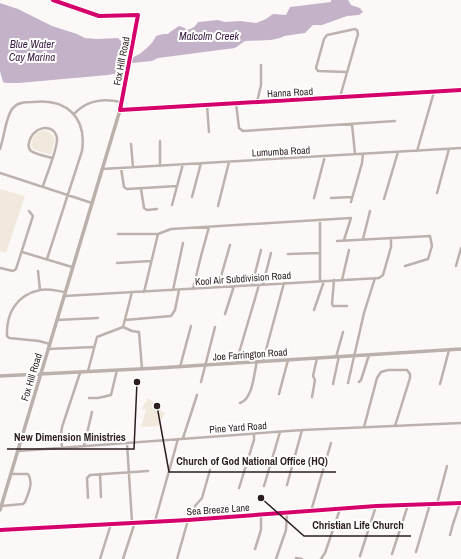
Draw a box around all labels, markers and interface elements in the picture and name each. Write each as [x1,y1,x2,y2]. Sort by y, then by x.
water label: Malcolm Creek [179,29,240,43]
street label: Fox Hill Road [110,36,133,87]
water label: Blue Water Cay Marina [9,37,55,64]
street label: Hanna Road [267,85,313,100]
street label: Lumumba Road [252,143,310,160]
street label: Kool Air Subdivision Road [195,269,291,288]
street label: Joe Farrington Road [212,345,288,364]
street label: Fox Hill Road [18,352,45,403]
street label: Pine Yard Road [209,419,267,436]
callout: New Dimension Ministries [7,426,134,449]
text: New Dimension Ministries [14,430,126,444]
callout: Church of God National Office (HQ) [169,449,336,472]
text: Church of God National Office (HQ) [176,454,328,468]
street label: Sea Breeze Lane [186,501,251,518]
callout: Christian Life Church [304,513,411,536]
text: Christian Life Church [312,518,404,532]

